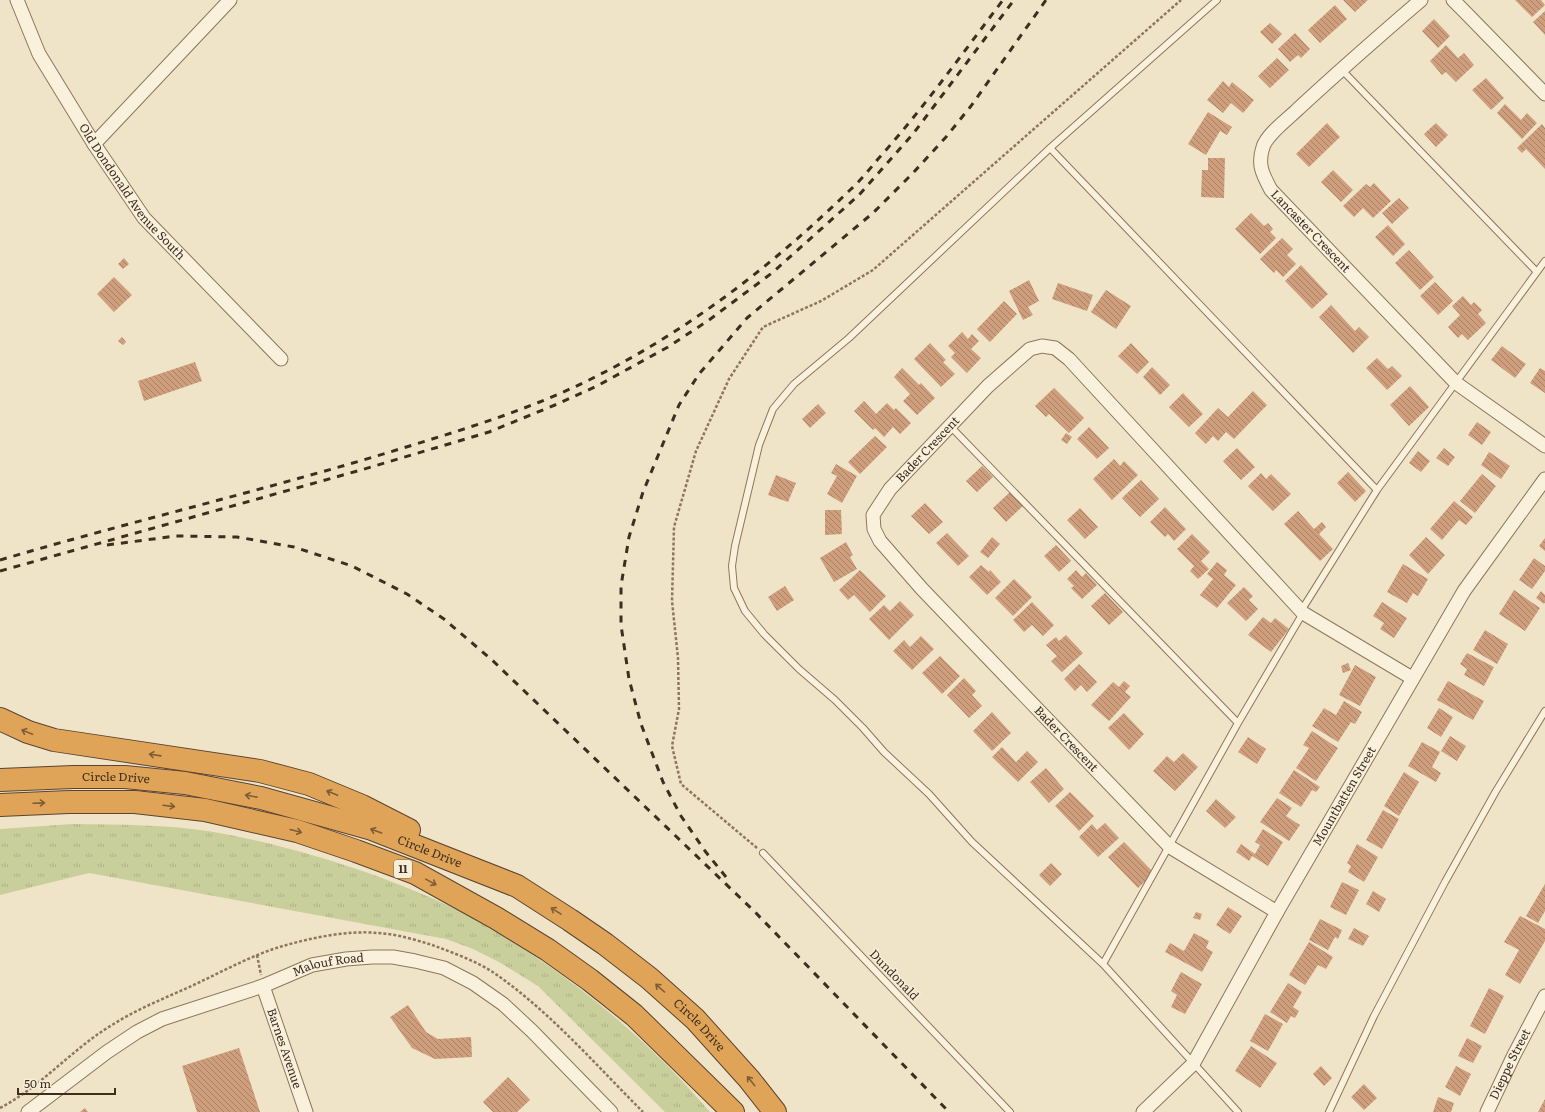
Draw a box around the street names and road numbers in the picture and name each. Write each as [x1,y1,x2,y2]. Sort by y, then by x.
street label: Old Dondonald Avenue South [75,119,190,264]
street label: Lancaster Crescent [1267,185,1355,276]
street label: Bader Crescent [891,411,963,486]
street label: Bader Crescent [1031,701,1103,775]
street label: Mountbatten Street [1307,742,1380,849]
street label: Circle Drive [82,767,151,787]
street label: Circle Drive [395,830,465,872]
road number: 11 [394,860,412,878]
street label: Dundonald [866,945,924,1004]
street label: Malouf Road [289,948,365,980]
street label: Circle Drive [670,994,730,1055]
street label: Barnes Avenue [263,1006,307,1091]
street label: Dieppe Street [1484,1025,1534,1102]

